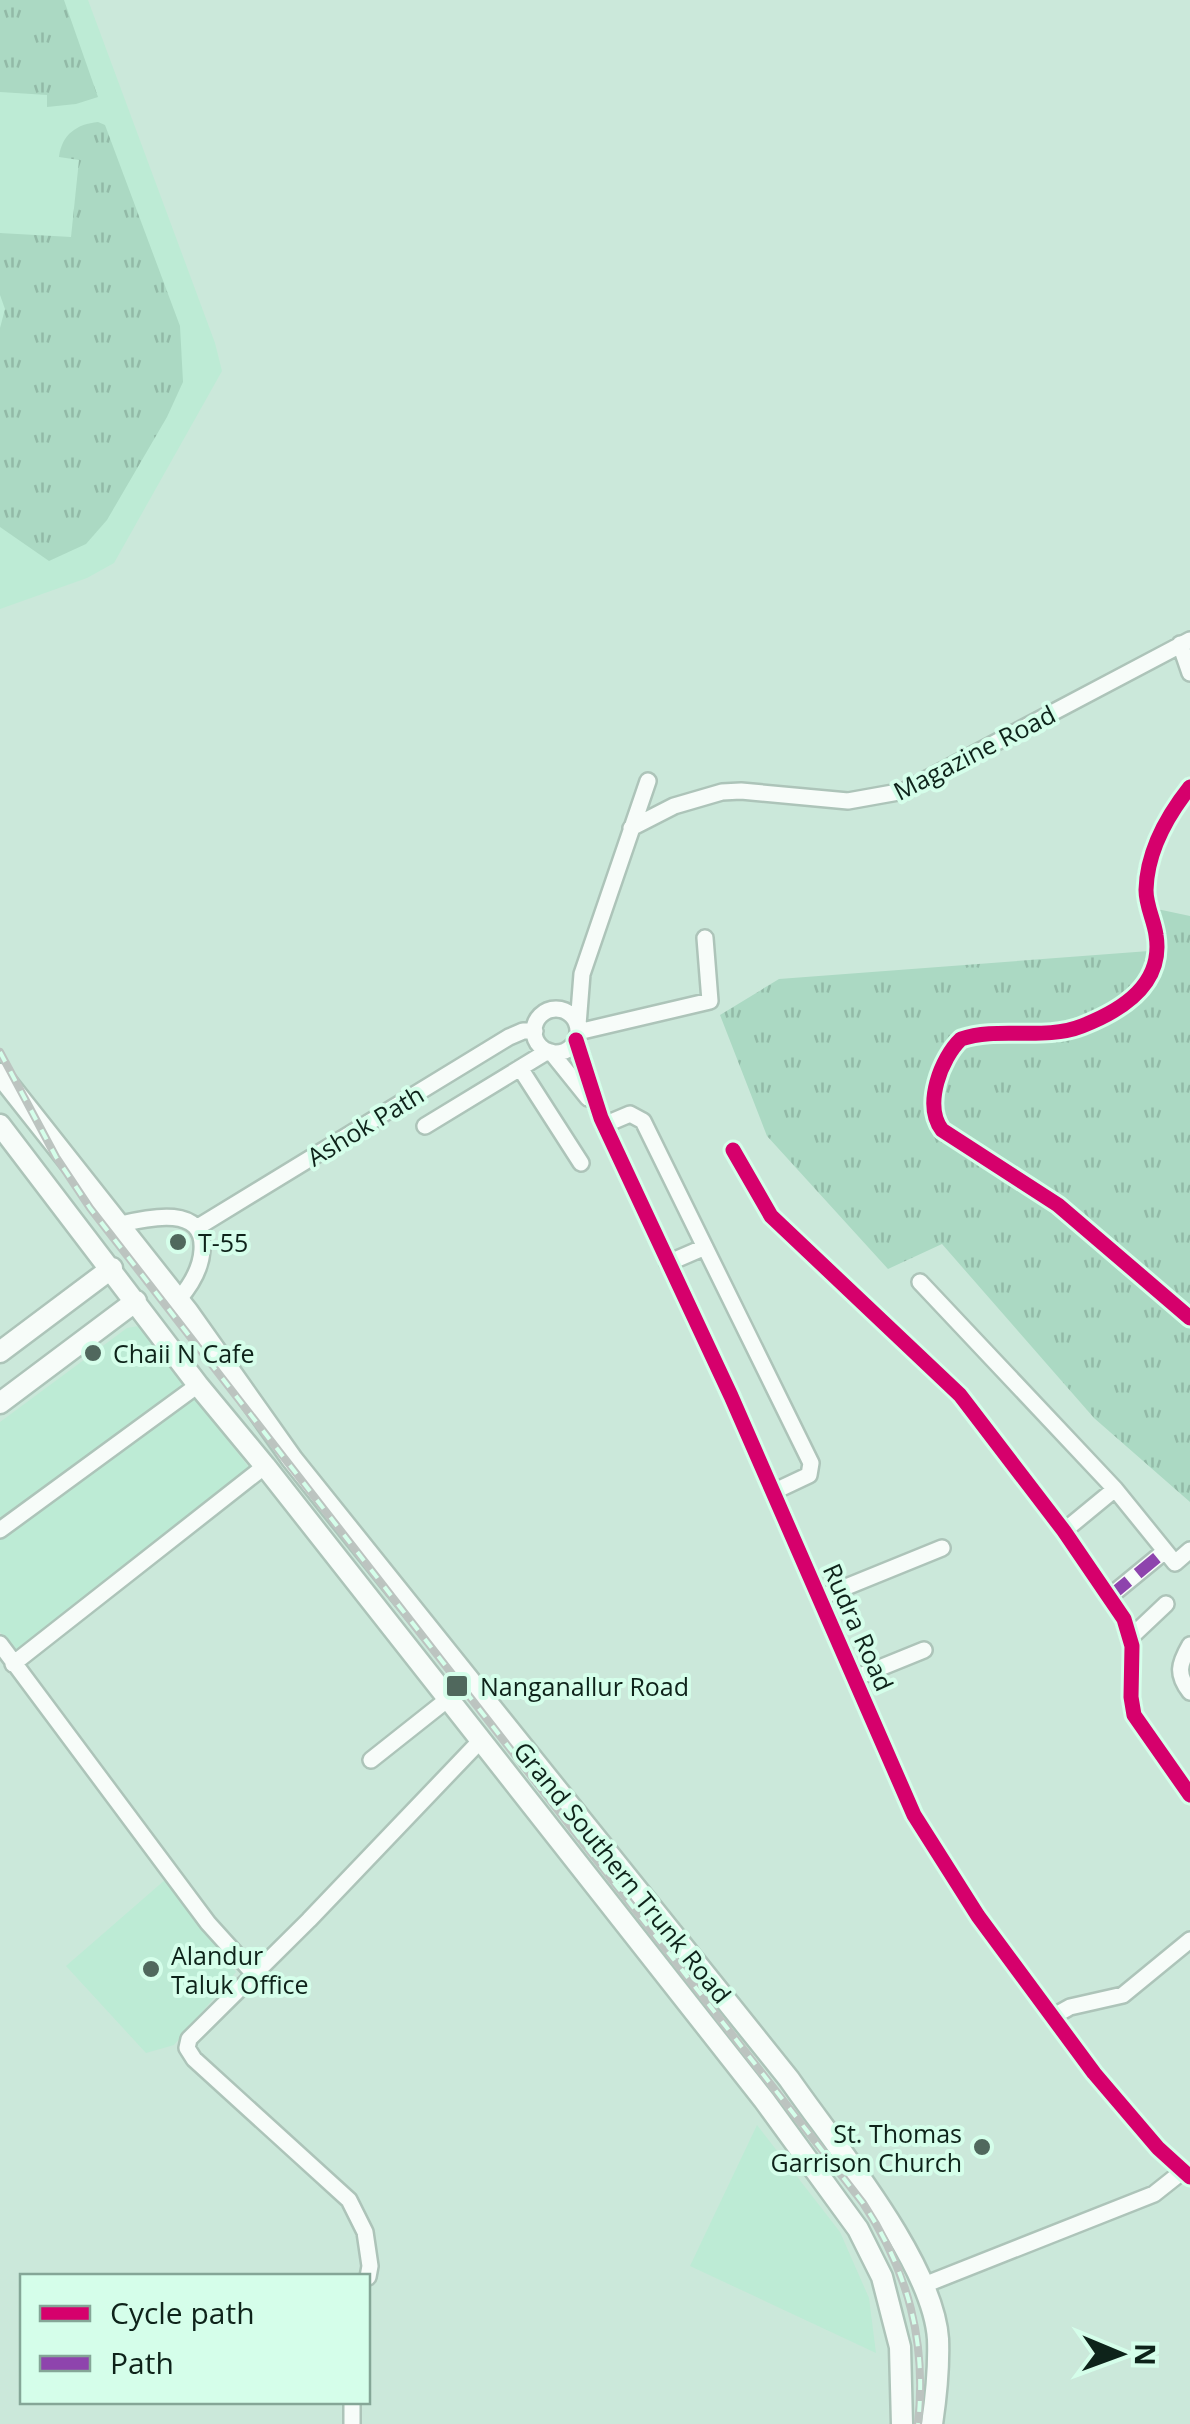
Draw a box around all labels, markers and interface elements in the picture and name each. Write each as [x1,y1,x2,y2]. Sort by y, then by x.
street label: Magazine Road [887,697,1061,807]
street label: Ashok Path [300,1077,430,1173]
place label: T-55 [198,1225,248,1259]
marker: T-55 [167,1231,189,1253]
place label: Chaii N Cafe [113,1336,255,1370]
marker: Chaii N Cafe [82,1342,104,1364]
street label: Rudra Road [816,1558,902,1696]
place label: Nanganallur Road [480,1669,689,1703]
marker: Nanganallur Road [444,1673,470,1699]
street label: Grand Southern Trunk Road [507,1734,739,2010]
place label: Alandur Taluk Office [171,1938,309,2001]
marker: Alandur Taluk Office [140,1958,162,1980]
place label: St. Thomas Garrison Church [770,2116,962,2179]
marker: St. Thomas Garrison Church [971,2136,993,2158]
legend [20,2274,370,2404]
text: Cycle path [110,2292,255,2333]
north arrow [1070,2304,1170,2404]
text: Path [110,2342,174,2383]
text: N [1127,2343,1165,2366]

